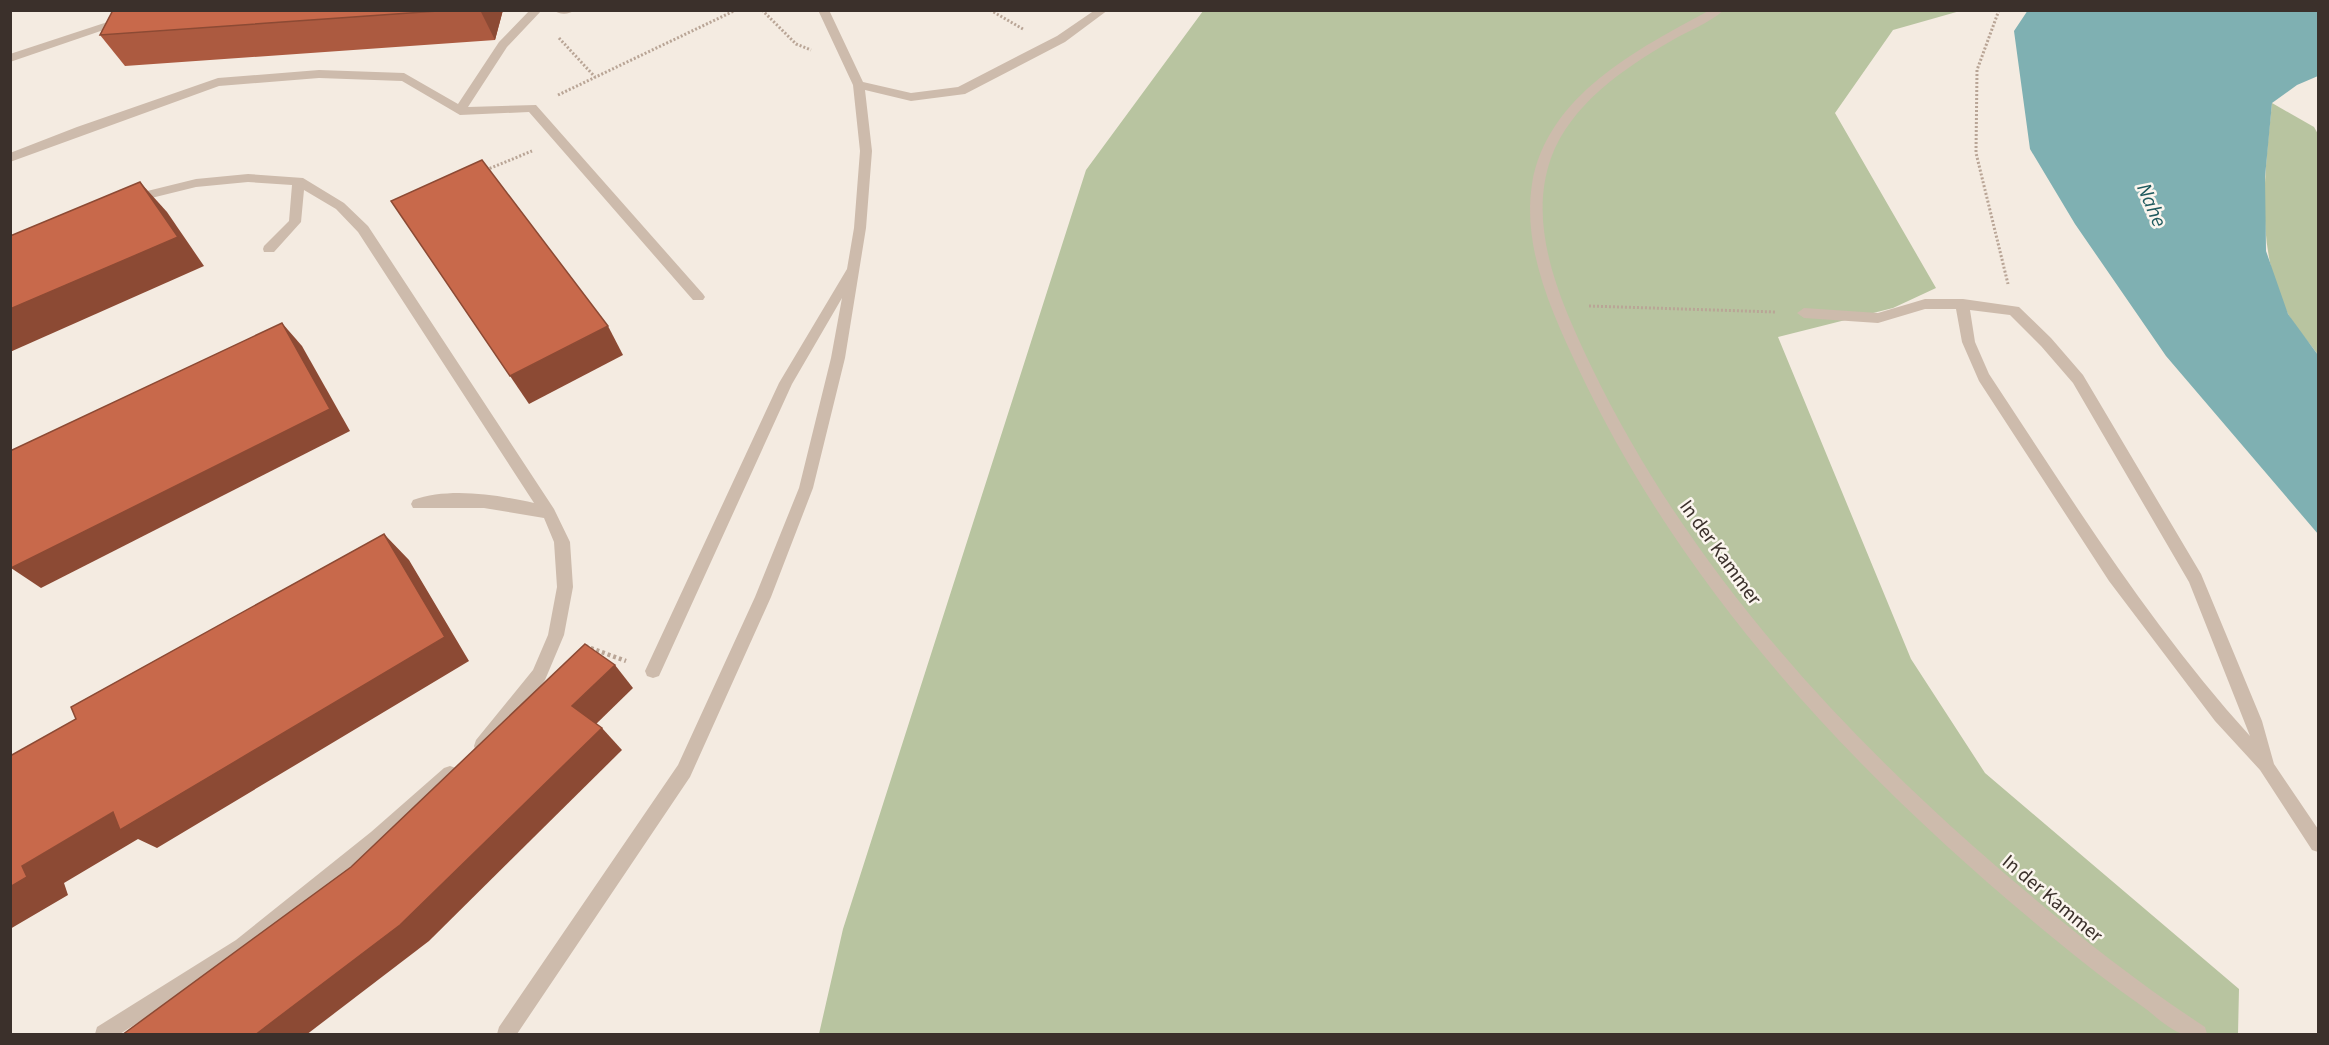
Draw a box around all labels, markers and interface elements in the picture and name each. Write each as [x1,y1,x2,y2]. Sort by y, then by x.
water label: Nahe [2129,178,2175,232]
street label: In der Kammer [1672,494,1768,611]
street label: In der Kammer [1996,848,2109,949]

